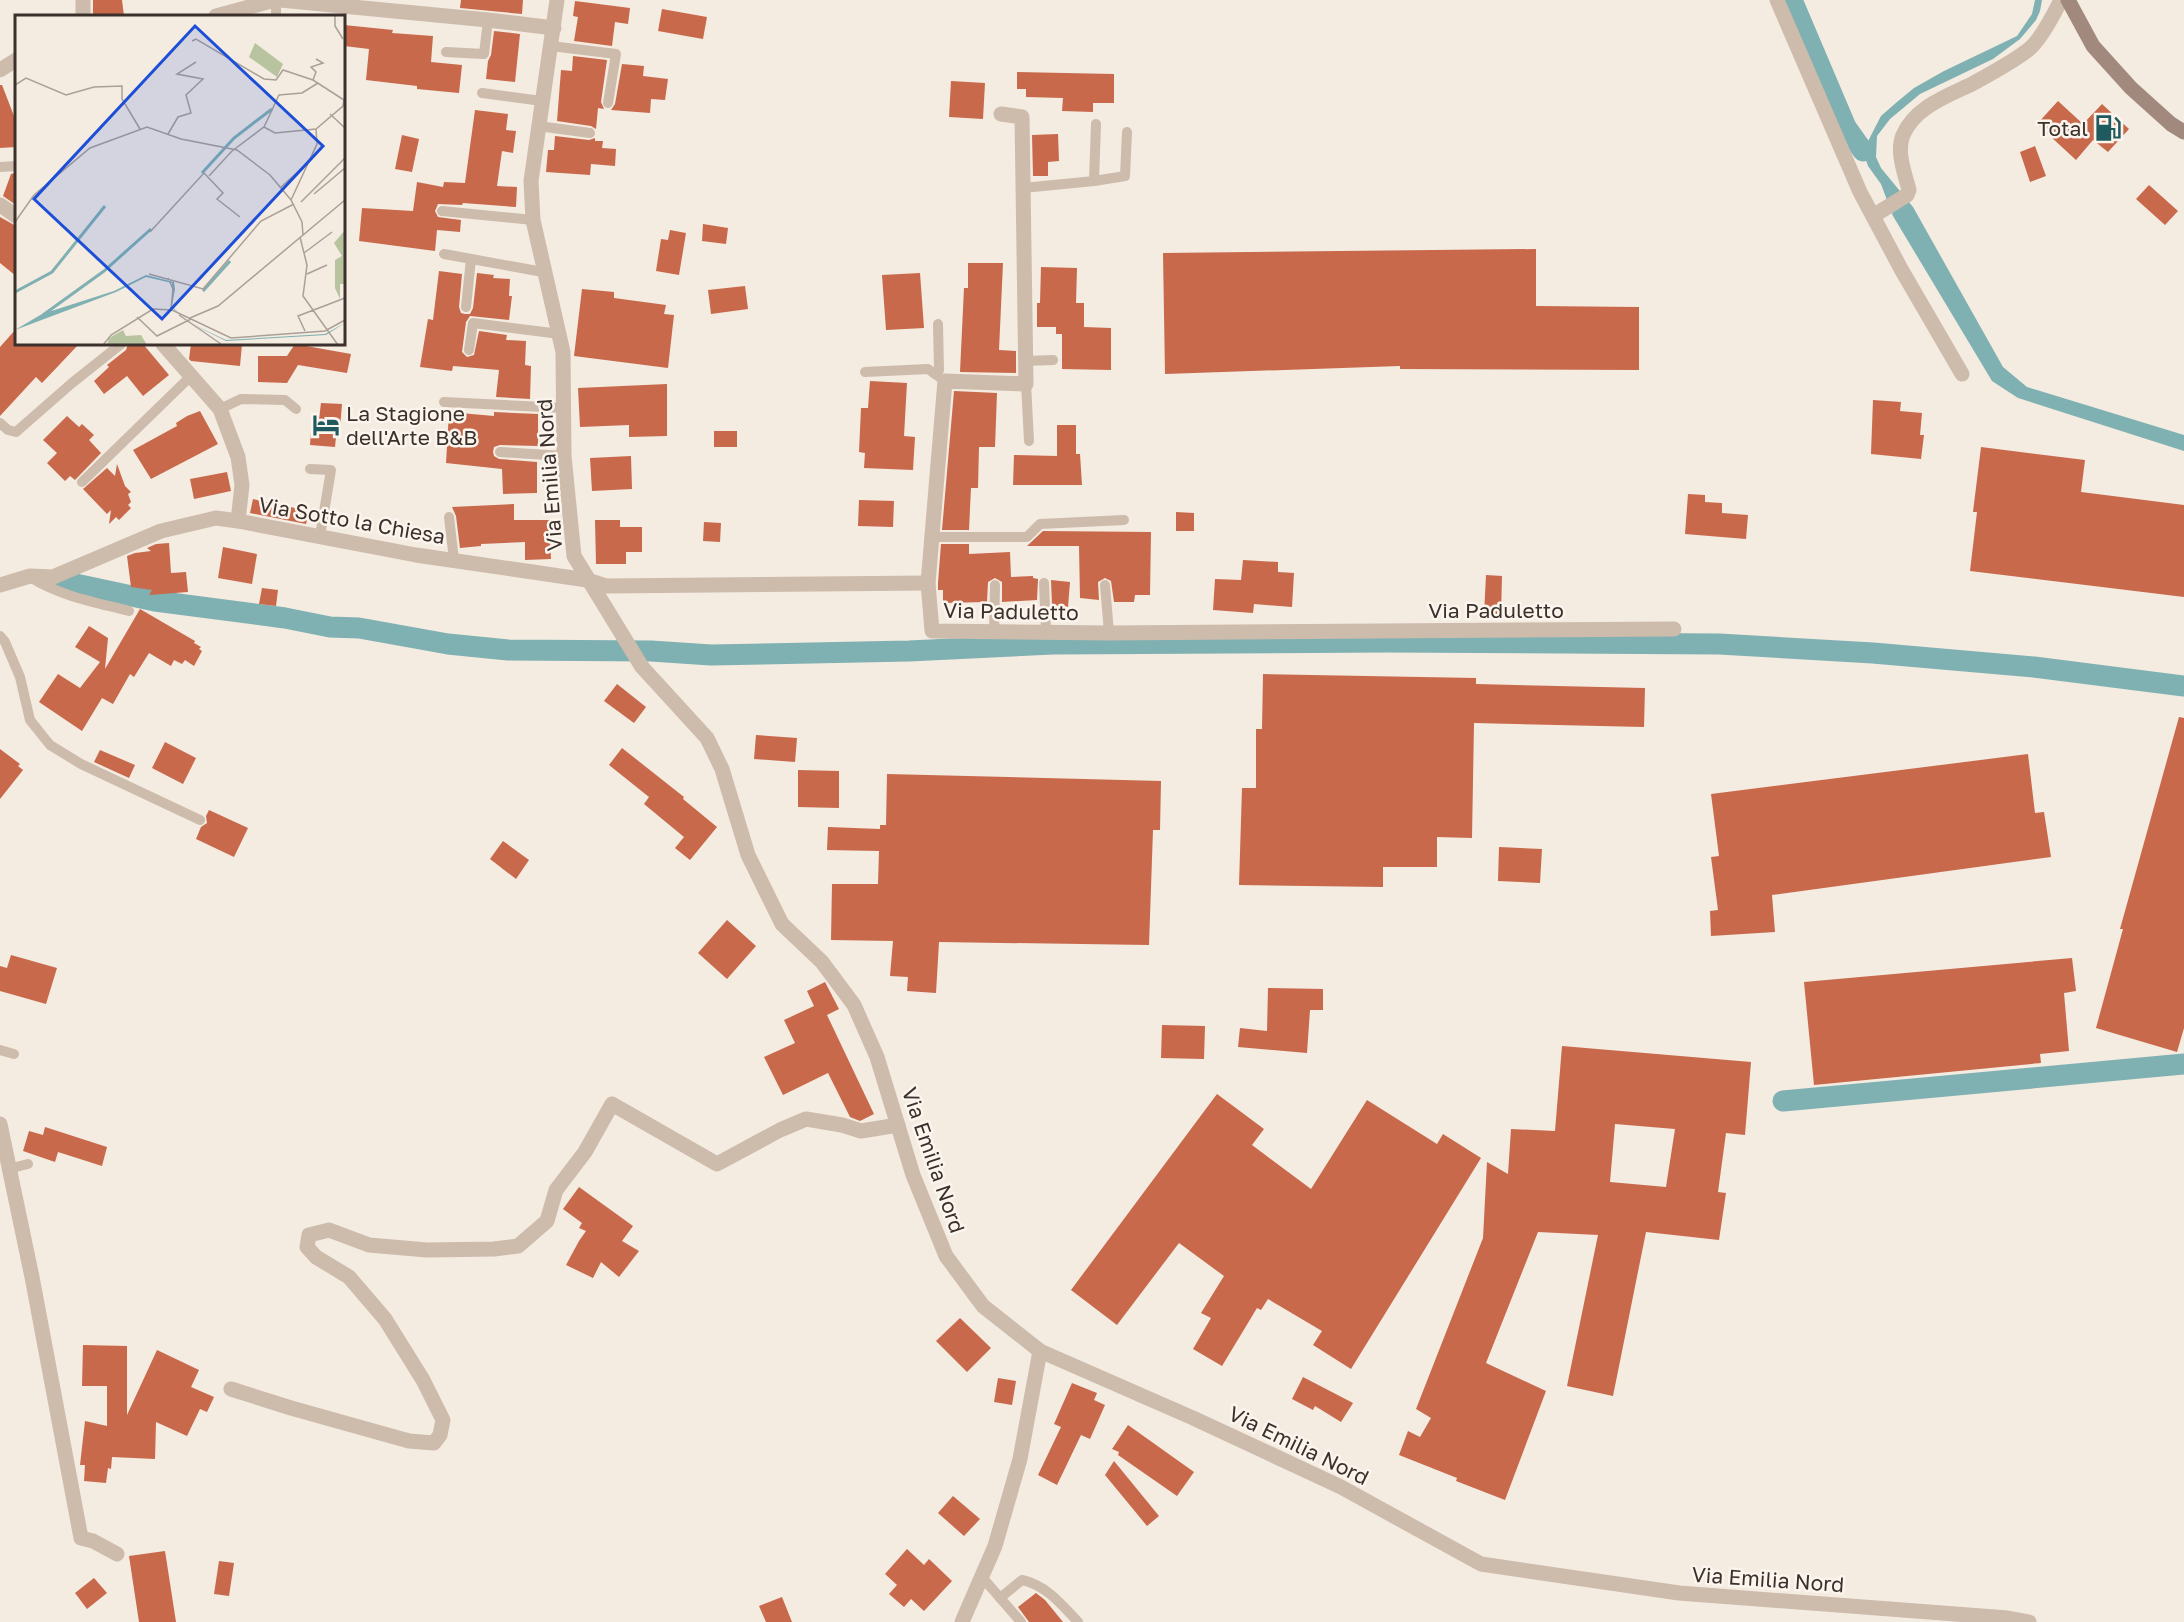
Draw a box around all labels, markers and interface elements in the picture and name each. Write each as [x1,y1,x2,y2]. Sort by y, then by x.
inset map [15,15,345,345]
fuel station icon: Total [2093,113,2123,143]
place label: Total [2037,115,2088,141]
street label: Via Emilia Nord [531,398,567,552]
place label: La Stagione dell'Arte B&B [346,400,477,450]
hotel icon: La Stagione dell'Arte B&B [311,410,341,440]
street label: Via Sotto la Chiesa [257,491,447,549]
street label: Via Paduletto [943,597,1079,625]
street label: Via Paduletto [1428,597,1564,623]
street label: Via Emilia Nord [897,1084,971,1236]
street label: Via Emilia Nord [1225,1400,1373,1490]
street label: Via Emilia Nord [1691,1561,1845,1597]

